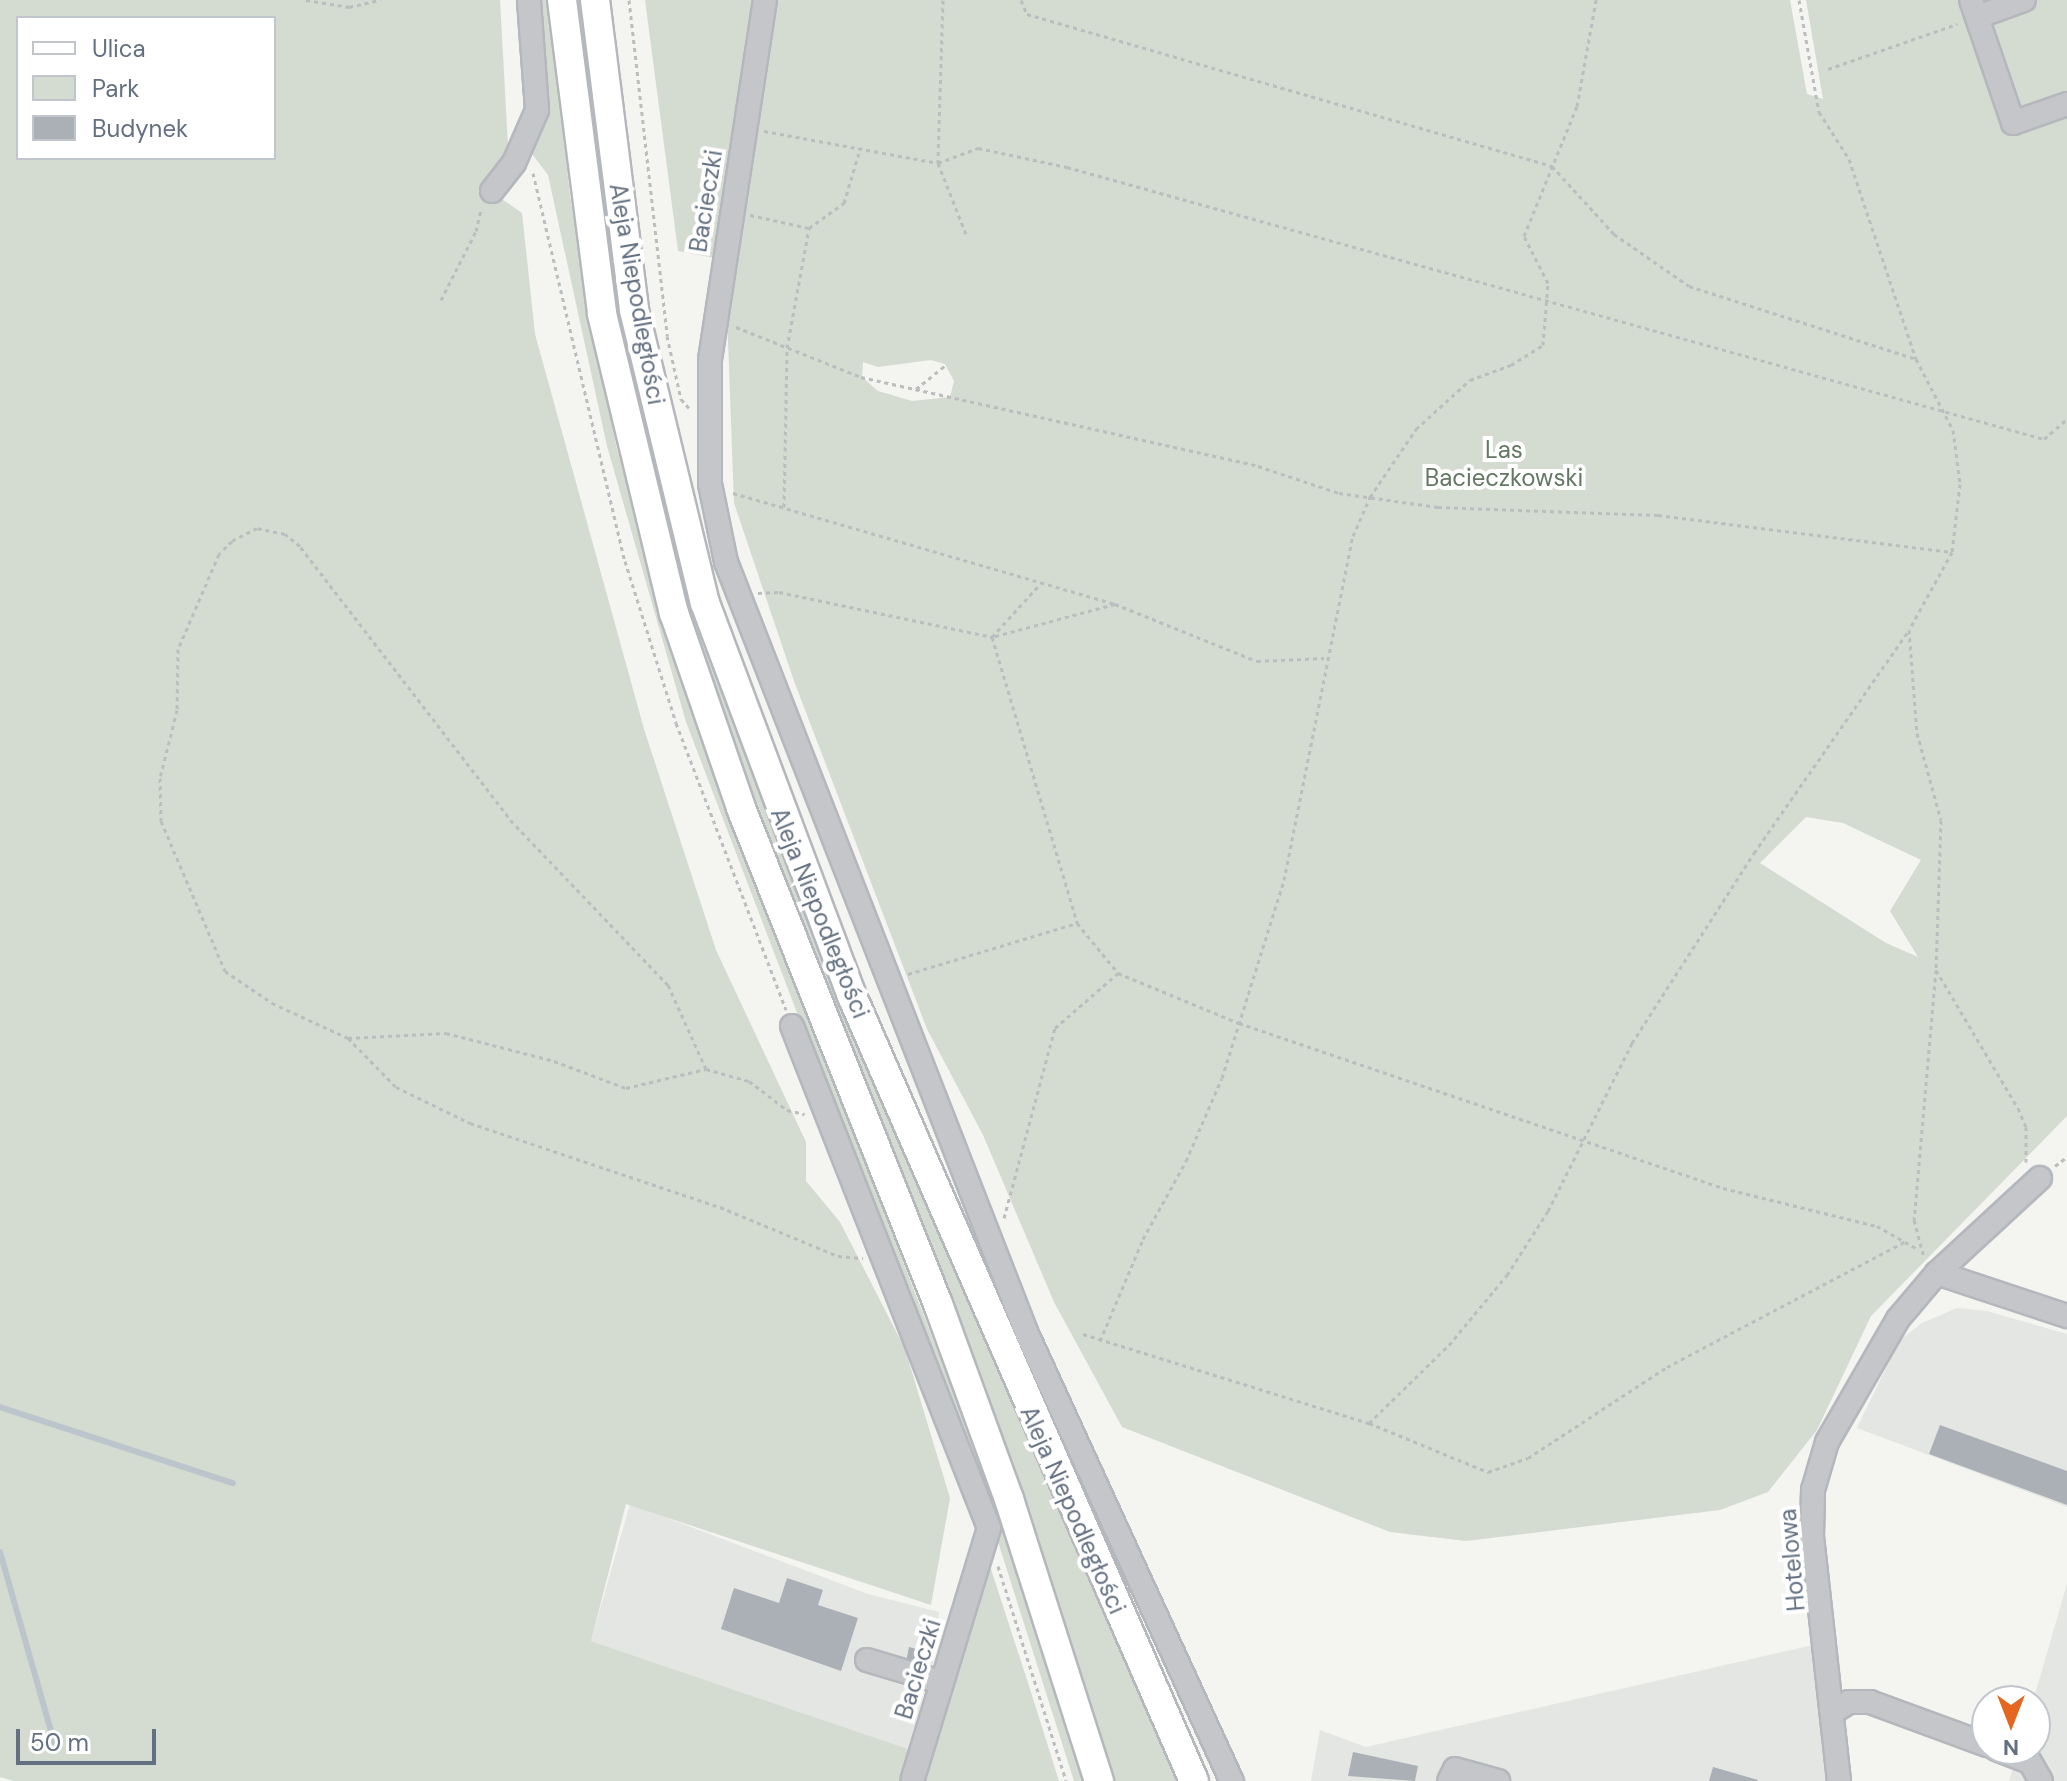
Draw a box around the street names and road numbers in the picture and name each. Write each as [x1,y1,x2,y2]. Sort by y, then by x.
street label: Bacieczki [684,148,728,254]
street label: Aleja Niepodległości [603,181,671,407]
street label: Aleja Niepodległości [765,803,875,1023]
street label: Aleja Niepodległości [1014,1402,1132,1618]
street label: Hotelowa [1773,1508,1811,1612]
street label: Bacieczki [889,1615,947,1723]

